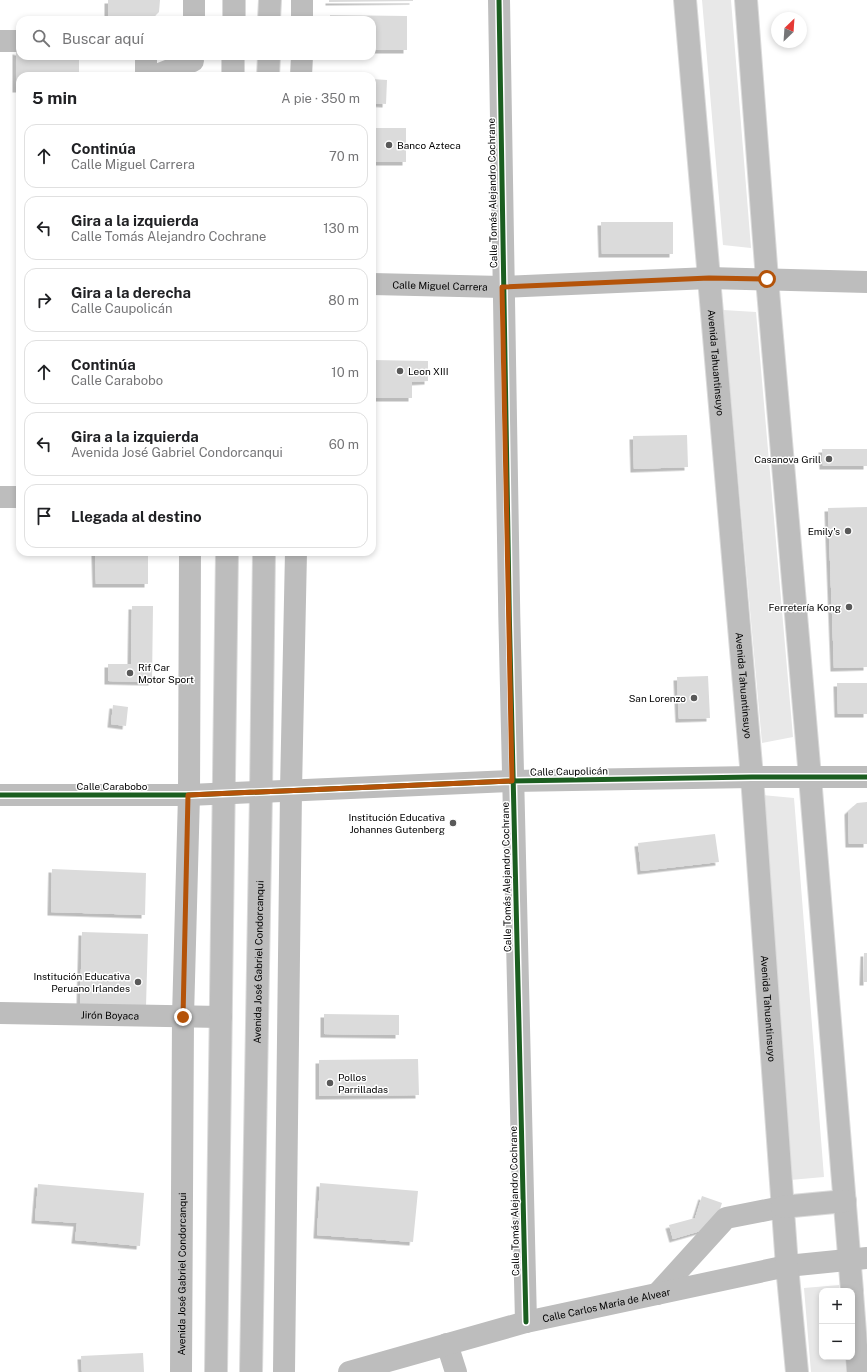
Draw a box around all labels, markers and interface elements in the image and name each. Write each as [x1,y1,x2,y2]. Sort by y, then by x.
north arrow [771,12,807,48]
search box [16,16,376,60]
icon: search [30,27,52,49]
text: Buscar aquí [62,30,144,47]
text: 5 min [32,88,77,108]
text: A pie · 350 m [281,91,360,106]
street label: Calle Tomás Alejandro Cochrane [485,117,499,268]
place label: Banco Azteca [397,139,461,151]
text: Continúa [71,140,136,157]
marker: Banco Azteca [384,140,394,150]
icon: ahead [33,145,55,167]
text: 70 m [329,149,359,164]
text: Calle Miguel Carrera [71,157,195,172]
text: Gira a la izquierda [71,212,199,229]
icon: left [33,217,55,239]
text: 130 m [323,221,359,236]
text: Calle Tomás Alejandro Cochrane [71,229,266,244]
route start [758,270,776,288]
street label: Calle Miguel Carrera [392,278,488,293]
text: Gira a la derecha [71,284,191,301]
icon: right [33,289,55,311]
text: 80 m [328,293,359,308]
text: Calle Caupolicán [71,301,172,316]
street label: Avenida Tahuantinsuyo [706,309,727,417]
text: Continúa [71,356,136,373]
icon: ahead [33,361,55,383]
text: 10 m [331,365,359,380]
place label: Leon XIII [408,365,448,377]
marker: Leon XIII [395,366,405,376]
text: Calle Carabobo [71,373,163,388]
text: Gira a la izquierda [71,428,199,445]
icon: left [33,433,55,455]
text: 60 m [329,437,359,452]
text: Avenida José Gabriel Condorcanqui [71,445,283,460]
place label: Casanova Grill [754,453,821,465]
marker: Casanova Grill [824,454,834,464]
icon: arrive [33,505,55,527]
text: Llegada al destino [71,508,202,525]
place label: Emily's [808,525,840,537]
marker: Emily's [843,526,853,536]
place label: Ferretería Kong [768,601,841,613]
marker: Ferretería Kong [844,602,854,612]
street label: Avenida Tahuantinsuyo [734,632,755,740]
place label: Rif Car Motor Sport [138,661,194,685]
marker: Rif Car Motor Sport [125,668,135,678]
place label: San Lorenzo [629,692,686,704]
marker: San Lorenzo [689,693,699,703]
street label: Calle Caupolicán [530,764,608,778]
street label: Calle Carabobo [77,780,148,792]
street label: Calle Tomás Alejandro Cochrane [499,801,513,952]
place label: Institución Educativa Johannes Gutenberg [348,811,445,835]
marker: Institución Educativa Johannes Gutenberg [448,818,458,828]
street label: Avenida José Gabriel Condorcanqui [251,880,265,1044]
street label: Avenida Tahuantinsuyo [759,955,778,1063]
place label: Institución Educativa Peruano Irlandes [33,970,130,994]
marker: Institución Educativa Peruano Irlandes [133,977,143,987]
street label: Jirón Boyaca [81,1008,139,1022]
route end [174,1008,192,1026]
place label: Pollos Parrilladas [338,1071,388,1095]
marker: Pollos Parrilladas [325,1078,335,1088]
street label: Calle Tomás Alejandro Cochrane [507,1125,521,1276]
street label: Avenida José Gabriel Condorcanqui [175,1192,188,1356]
street label: Calle Carlos María de Alvear [541,1285,672,1324]
map controls [819,1288,855,1360]
button: + [819,1288,855,1324]
button: − [819,1324,855,1360]

